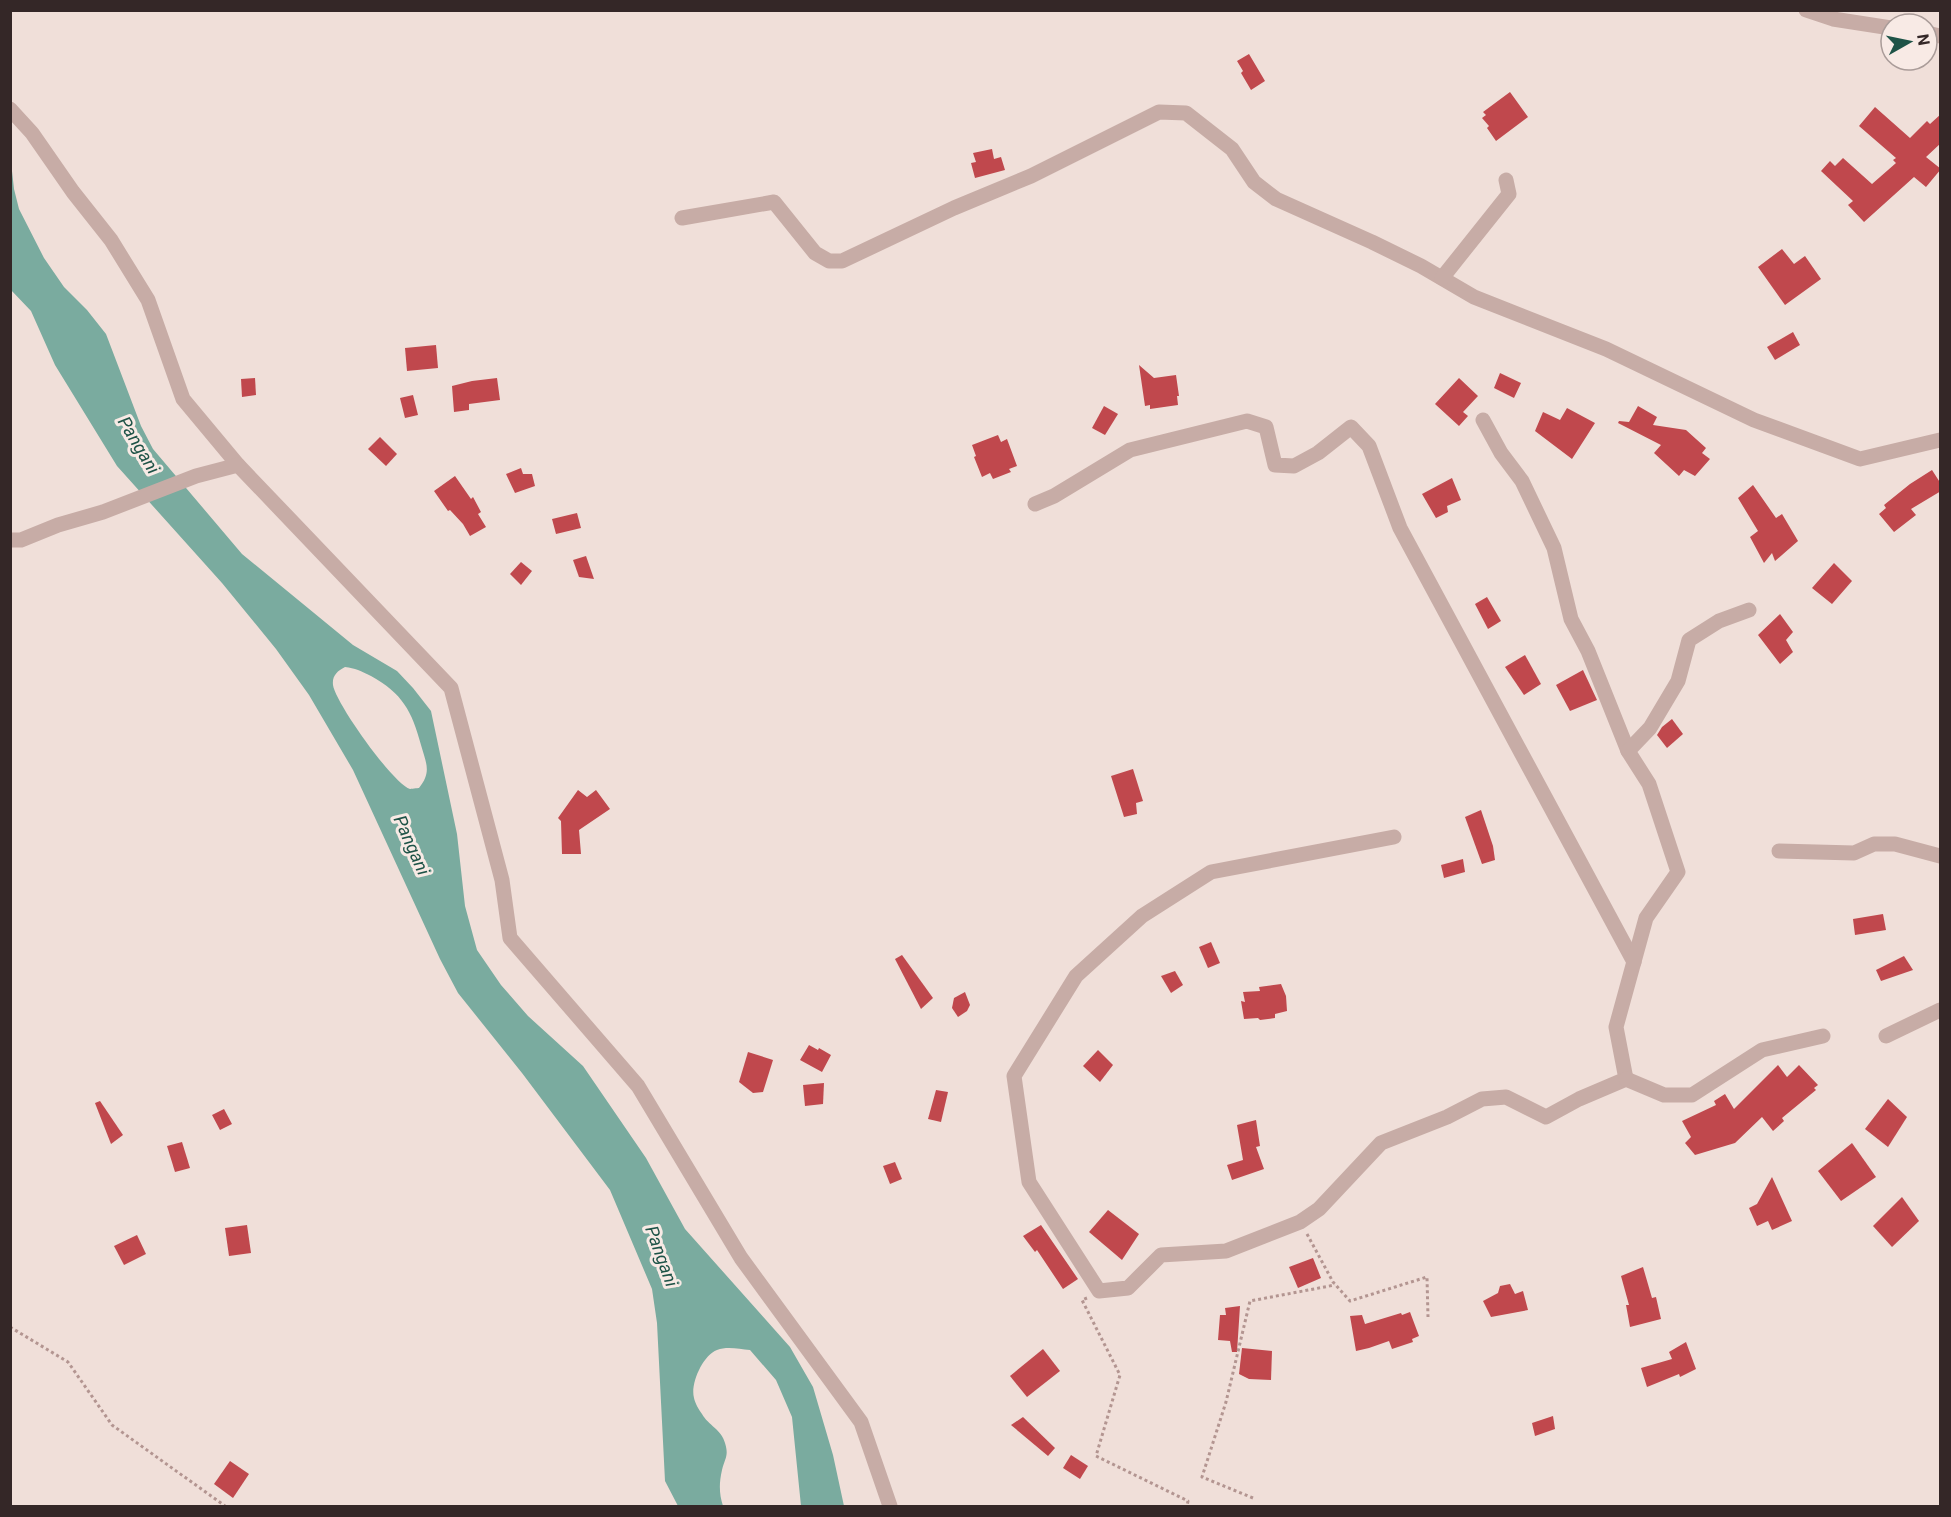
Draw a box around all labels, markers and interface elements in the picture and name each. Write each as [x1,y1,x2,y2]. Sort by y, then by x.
north arrow [1879,12,1939,72]
text: N [1913,33,1934,47]
water label: Pangani [114,412,165,478]
water label: Pangani [390,812,435,879]
water label: Pangani [641,1223,683,1290]

